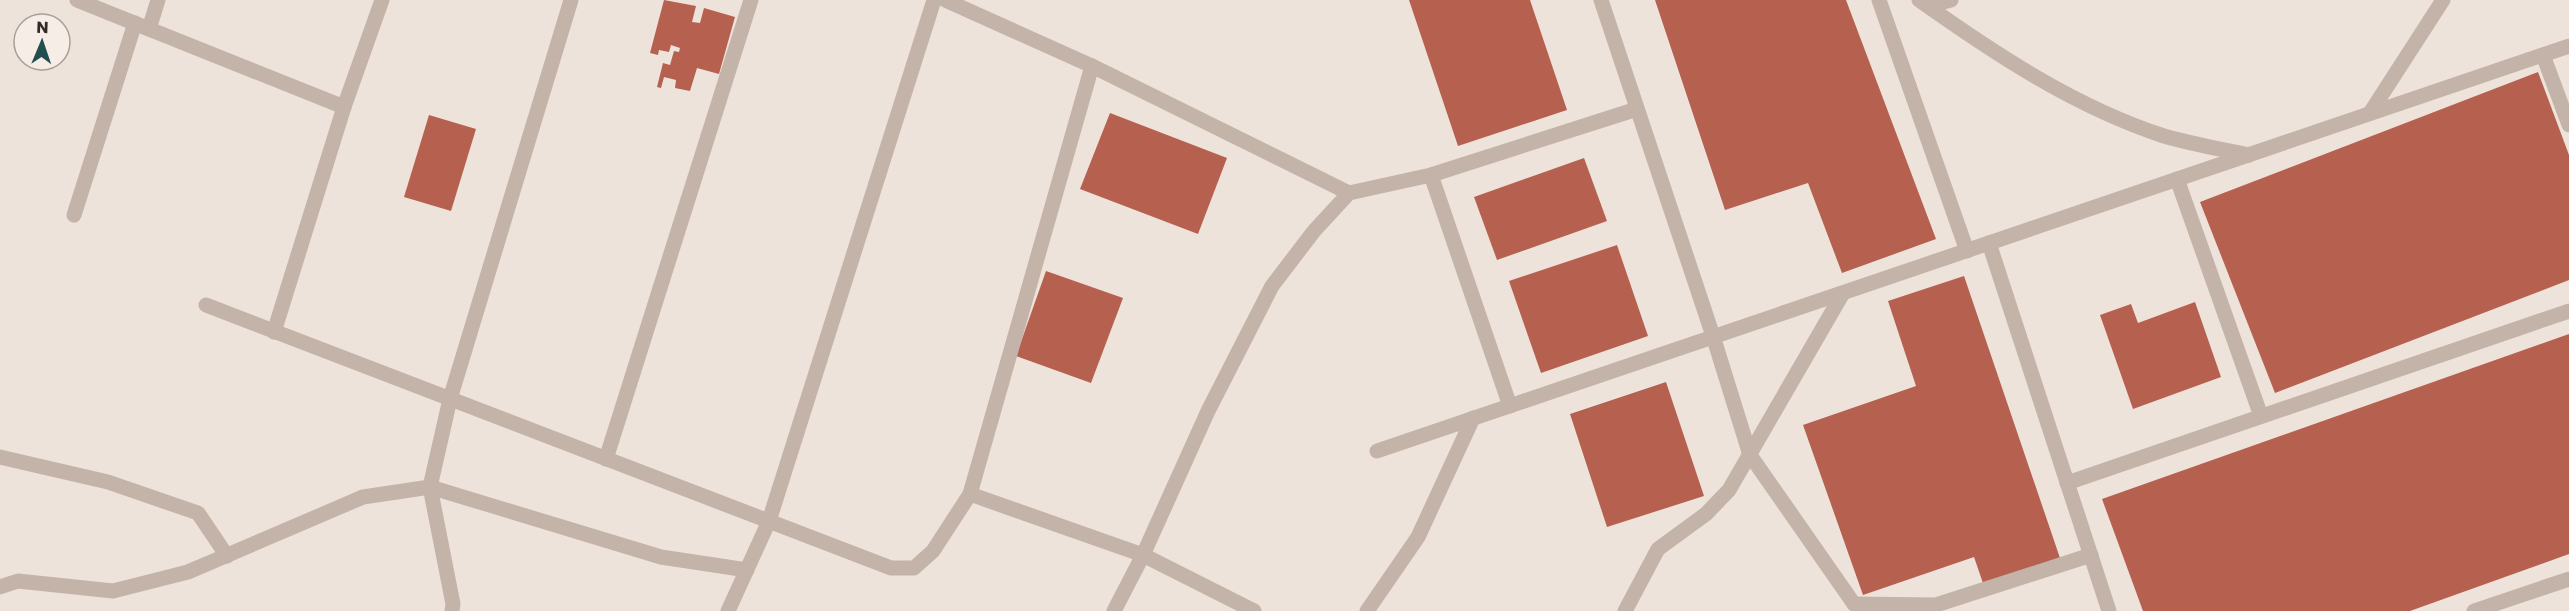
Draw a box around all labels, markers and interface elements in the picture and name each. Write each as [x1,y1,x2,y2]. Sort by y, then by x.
north arrow [12,12,72,72]
text: N [36,16,49,39]

